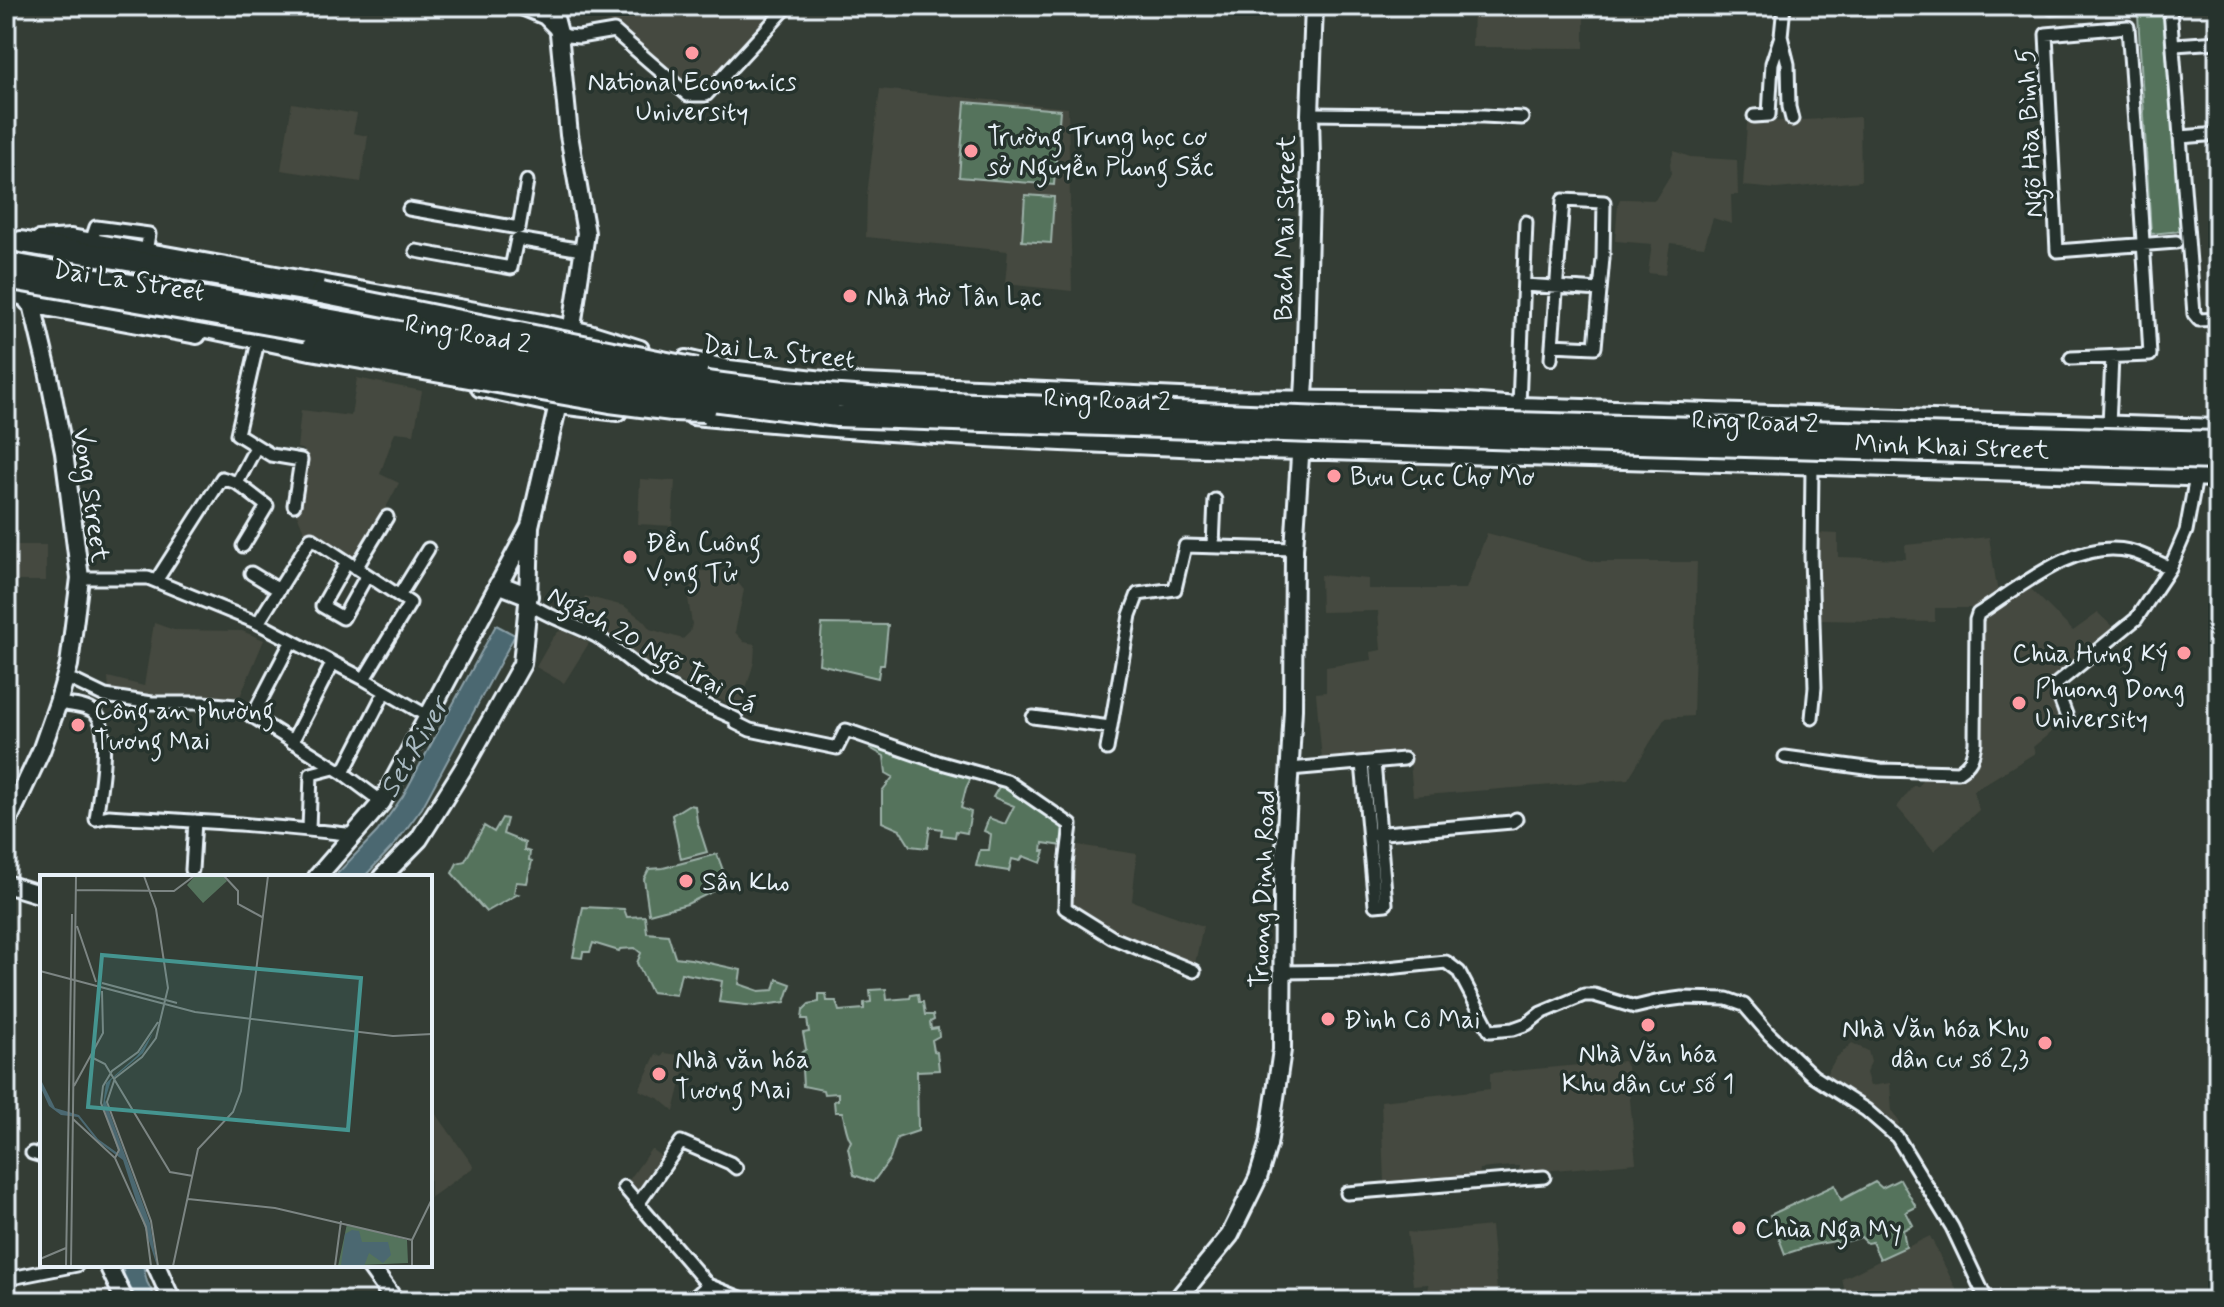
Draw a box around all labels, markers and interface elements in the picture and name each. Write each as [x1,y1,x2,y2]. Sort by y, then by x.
marker: National Economics University [683,44,701,62]
street label: Ngõ Hòa Bình 5 [2010,47,2055,219]
place label: National Economics University [587,66,797,130]
place label: Trường Trung học cơ sở Nguyễn Phong Sắc [987,121,1214,188]
street label: Bach Mai Street [1267,135,1305,321]
marker: Trường Trung học cơ sở Nguyễn Phong Sắc [962,142,980,160]
street label: Dai La Street [50,253,207,311]
place label: Nhà thờ Tân Lạc [866,281,1042,315]
marker: Nhà thờ Tân Lạc [841,287,859,305]
street label: Ring Road 2 [402,307,533,365]
street label: Dai La Street [701,328,857,378]
street label: Ring Road 2 [1043,382,1171,422]
street label: Ring Road 2 [1691,404,1819,444]
street label: Vong Street [62,426,116,565]
street label: Minh Khai Street [1854,428,2050,468]
place label: Bưu Cục Chợ Mơ [1350,461,1535,495]
marker: Bưu Cục Chợ Mơ [1325,467,1343,485]
place label: Đền Cuông Vọng Tử [646,527,761,594]
marker: Đền Cuông Vọng Tử [621,548,639,566]
street label: Ngách 20 Ngõ Trại Cá [539,579,763,725]
place label: Chùa Hưng Ký [2012,638,2168,675]
marker: Chùa Hưng Ký [2175,644,2193,662]
place label: Phuong Dong University [2035,673,2185,737]
water label: Set River [372,689,460,805]
marker: Phuong Dong University [2010,694,2028,712]
place label: Công an phường Tương Mai [94,695,274,762]
marker: Công an phường Tương Mai [69,716,87,734]
street label: Truong Dinh Road [1244,789,1284,989]
place label: Sân Kho [702,866,790,900]
marker: Sân Kho [677,872,695,890]
inset map [40,875,432,1267]
place label: Đình Cô Mai [1344,1004,1480,1038]
marker: Đình Cô Mai [1319,1010,1337,1028]
place label: Nhà Văn hóa Khu dân cư số 2,3 [1842,1013,2029,1077]
marker: Nhà Văn hóa Khu dân cư số 1 [1639,1016,1657,1034]
marker: Nhà Văn hóa Khu dân cư số 2,3 [2036,1034,2054,1052]
place label: Nhà Văn hóa Khu dân cư số 1 [1562,1038,1734,1102]
place label: Nhà văn hóa Tương Mai [675,1044,809,1111]
marker: Nhà văn hóa Tương Mai [650,1065,668,1083]
place label: Chùa Nga My [1755,1213,1902,1250]
marker: Chùa Nga My [1730,1219,1748,1237]

